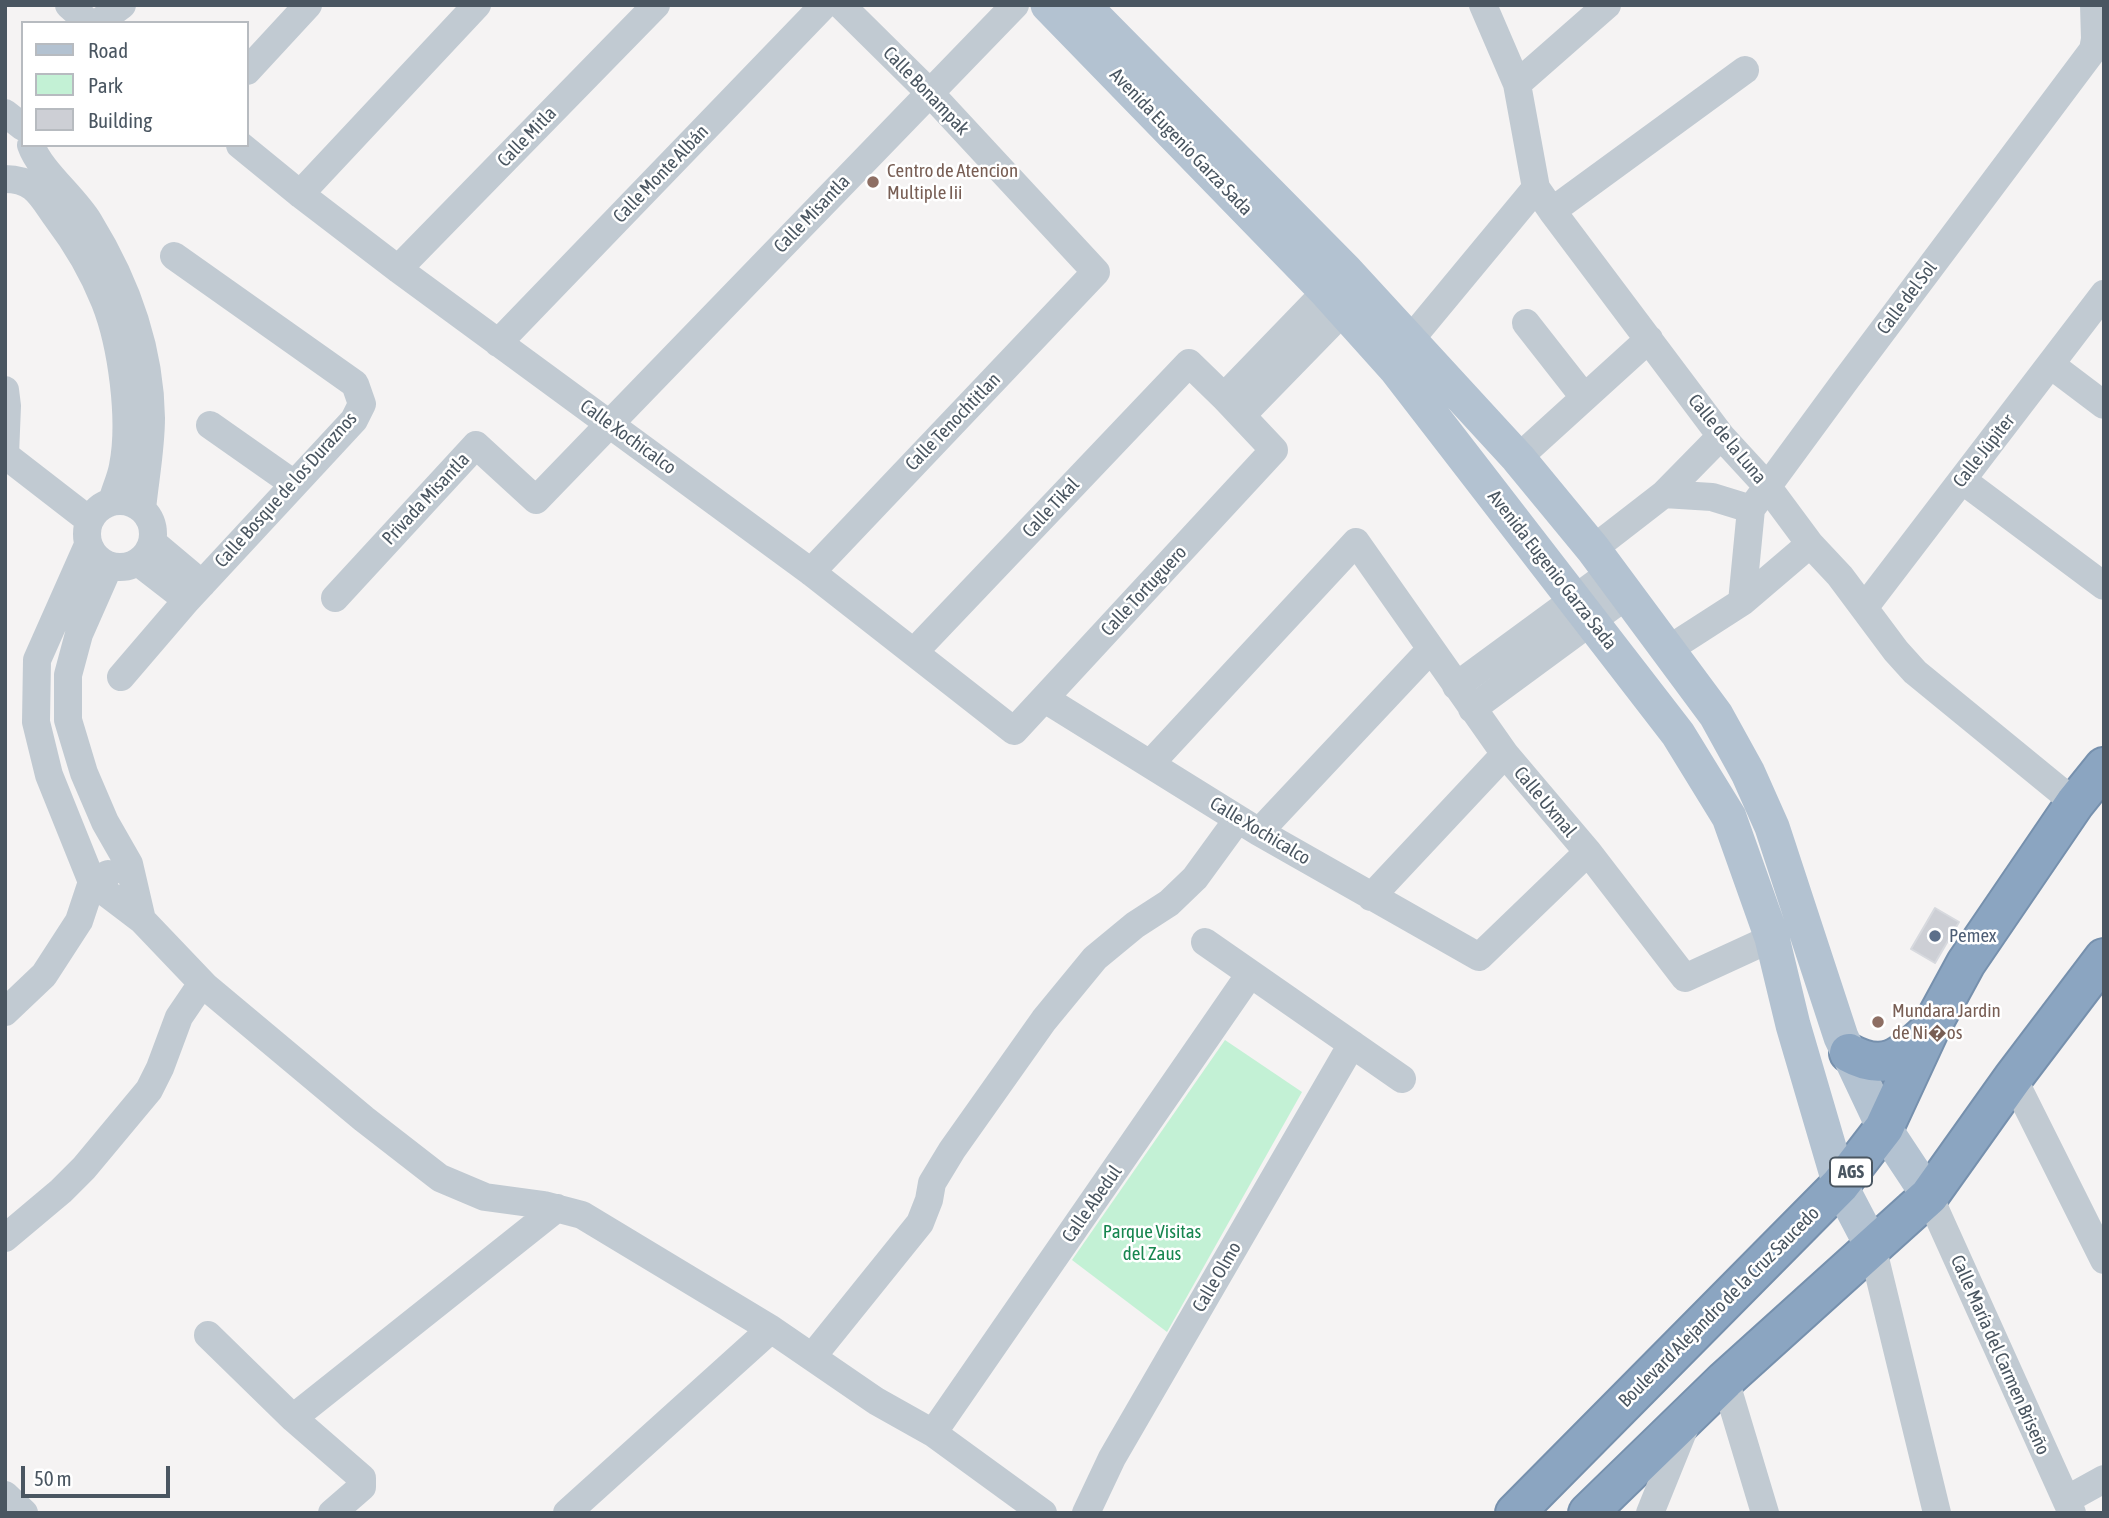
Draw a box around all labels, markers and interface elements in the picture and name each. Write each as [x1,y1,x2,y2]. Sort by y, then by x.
legend [21,21,248,147]
text: Road [88,38,128,62]
street label: Calle Bonampak [878,42,974,140]
street label: Avenida Eugenio Garza Sada [1105,64,1257,220]
text: Park [88,73,123,97]
street label: Calle Mitla [493,102,561,172]
text: Building [88,108,152,132]
street label: Calle Monte Albán [609,120,713,228]
place label: Centro de Atencion Multiple Iii [887,160,1018,204]
street label: Calle Misantla [769,170,855,258]
marker: Centro de Atencion Multiple Iii [865,174,881,190]
street label: Calle del Sol [1872,257,1942,339]
street label: Calle Tenochtitlan [901,368,1005,476]
street label: Calle de la Luna [1683,390,1771,488]
street label: Calle Xochicalco [576,395,680,479]
street label: Calle Bosque de los Duraznos [210,408,362,572]
street label: Calle Júpiter [1948,410,2020,492]
street label: Privada Misantla [378,448,474,550]
street label: Calle Tikal [1018,474,1084,542]
street label: Avenida Eugenio Garza Sada [1483,486,1621,654]
street label: Calle Tortuguero [1096,541,1192,641]
street label: Calle Uxmal [1509,762,1581,842]
street label: Calle Xochicalco [1206,792,1314,870]
place label: Pemex [1949,925,1997,947]
marker: Pemex [1927,928,1943,944]
place label: Mundara Jardin de Ni�os [1892,1000,2001,1044]
marker: Mundara Jardin de Ni�os [1870,1014,1886,1030]
road number: AGS [1830,1157,1872,1186]
street label: Calle Abedul [1057,1161,1127,1247]
street label: Boulevard Alejandro de la Cruz Saucedo [1614,1202,1824,1412]
park label: Parque Visitas del Zaus [1103,1221,1201,1265]
street label: Calle Olmo [1188,1238,1246,1316]
street label: Calle María del Carmen Briseño [1946,1252,2054,1458]
scale bar [24,1452,173,1496]
text: 50 m [34,1466,72,1490]

